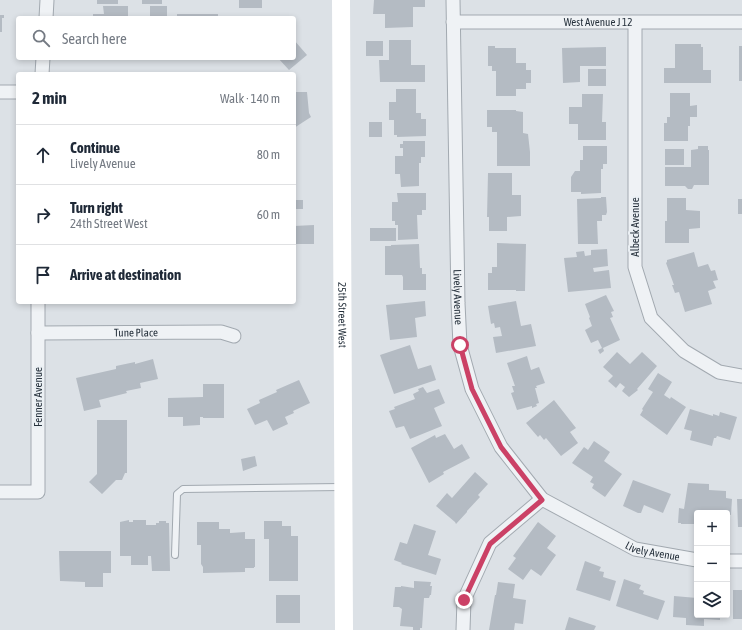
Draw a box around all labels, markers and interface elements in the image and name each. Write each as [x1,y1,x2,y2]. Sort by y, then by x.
search box [16,16,296,60]
street label: West Avenue J 12 [564,16,632,28]
icon: search [30,27,52,49]
text: Search here [62,30,127,47]
text: 2 min [32,88,67,108]
text: Walk · 140 m [220,91,280,106]
text: Continue [70,139,120,156]
icon: ahead [32,144,54,166]
text: 80 m [257,147,280,162]
text: Lively Avenue [70,156,136,171]
street label: Albeck Avenue [629,197,641,257]
text: Turn right [70,199,123,216]
icon: right [32,204,54,226]
text: 60 m [257,207,280,222]
text: 24th Street West [70,216,148,231]
icon: arrive [32,264,54,286]
text: Arrive at destination [70,266,181,283]
street label: Lively Avenue [451,269,465,325]
street label: 25th Street West [336,282,349,348]
street label: Tune Place [114,326,158,339]
route start [451,336,469,354]
street label: Fenner Avenue [32,367,44,427]
map controls [694,510,730,618]
button: + [694,510,730,546]
street label: Lively Avenue [623,539,681,563]
button: − [694,546,730,582]
button: layers [694,582,730,618]
route end [455,591,473,609]

